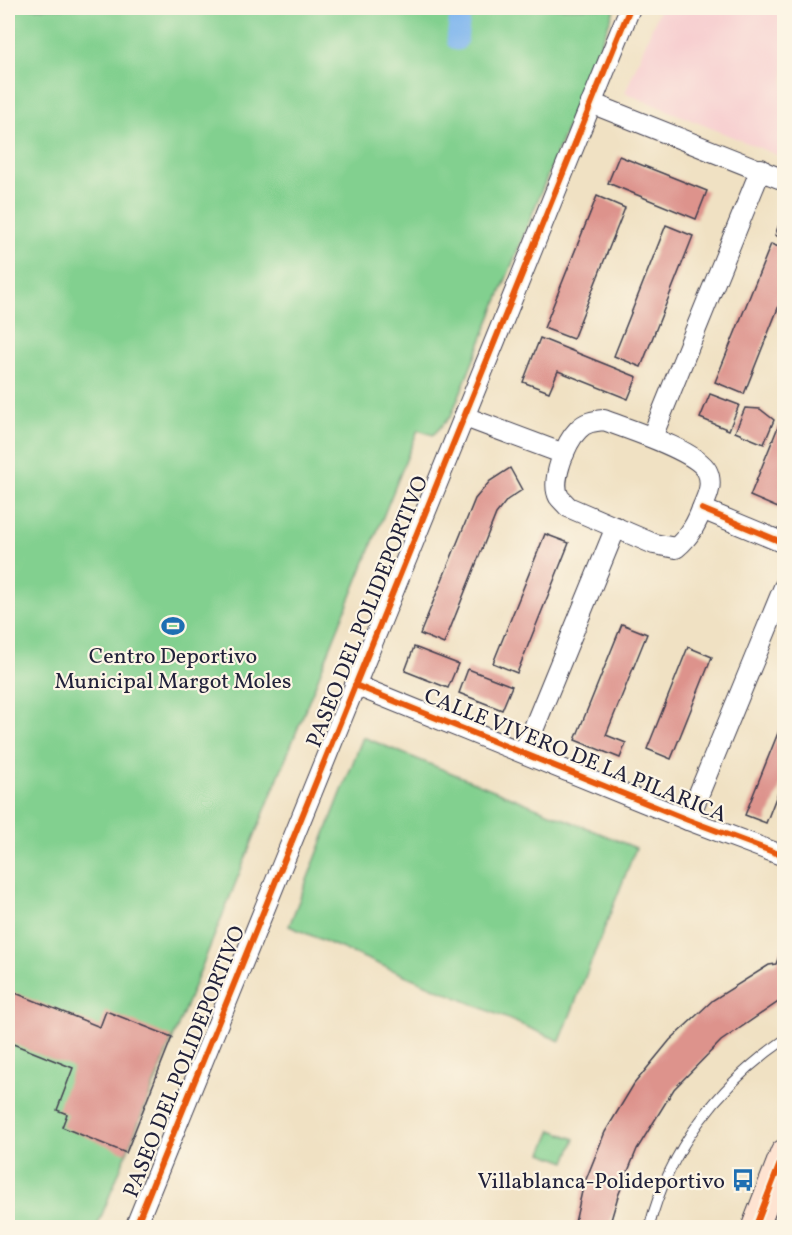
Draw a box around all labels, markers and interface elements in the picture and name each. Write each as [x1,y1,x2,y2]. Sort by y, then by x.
street label: PASEO DEL POLIDEPORTIVO [300,471,437,752]
sports icon: Centro Deportivo Municipal Margot Moles [160,613,186,639]
place label: Centro Deportivo Municipal Margot Moles [55,642,291,698]
street label: CALLE VIVERO DE LA PILARICA [419,681,731,831]
street label: PASEO DEL POLIDEPORTIVO [117,921,254,1202]
place label: Villablanca-Polideportivo [478,1167,725,1198]
bus stop icon: Villablanca-Polideportivo [730,1167,756,1193]

